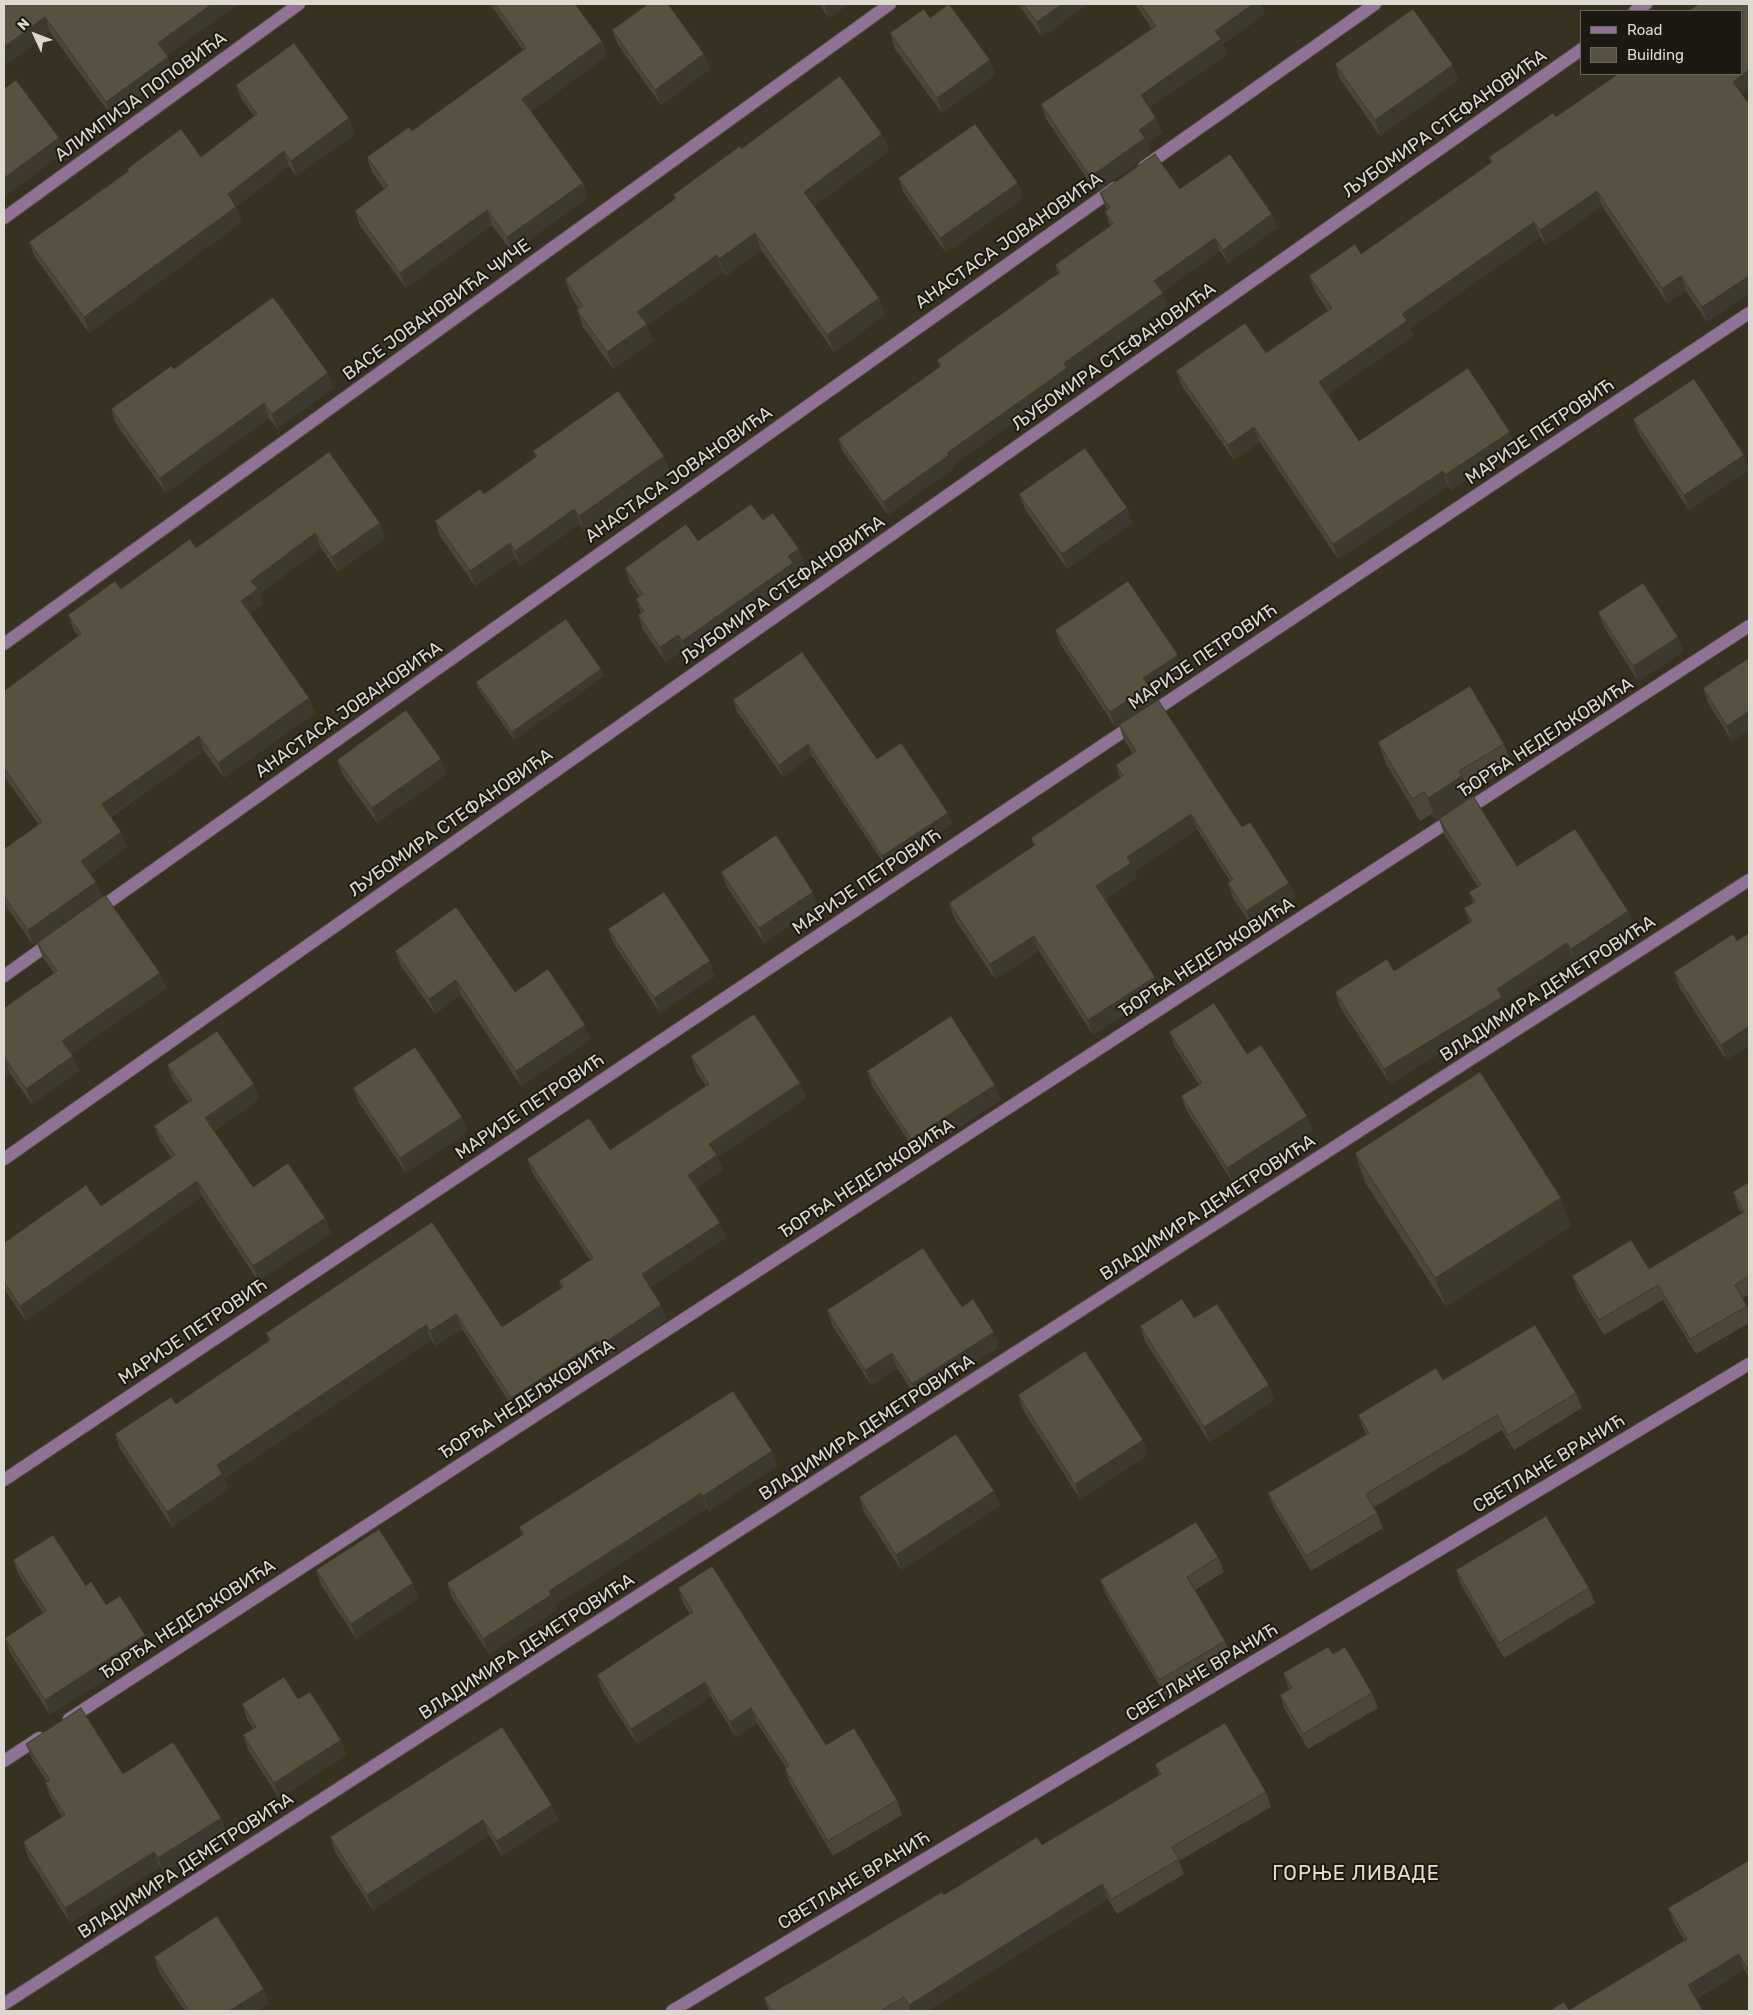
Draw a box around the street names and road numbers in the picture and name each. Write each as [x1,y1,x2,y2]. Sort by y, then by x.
street label: АЛИМПИЈА ПОПОВИЋА [51,27,231,167]
street label: ЉУБОМИРА СТЕФАНОВИЋА [1339,45,1551,203]
street label: АНАСТАСА ЈОВАНОВИЋА [911,168,1107,314]
street label: ВАСЕ ЈОВАНОВИЋА ЧИЧЕ [339,235,535,385]
street label: ЉУБОМИРА СТЕФАНОВИЋА [1008,278,1220,436]
street label: МАРИЈЕ ПЕТРОВИЋ [1462,374,1618,490]
street label: АНАСТАСА ЈОВАНОВИЋА [581,402,777,548]
street label: ЉУБОМИРА СТЕФАНОВИЋА [677,511,889,669]
street label: МАРИЈЕ ПЕТРОВИЋ [1125,599,1281,715]
street label: АНАСТАСА ЈОВАНОВИЋА [251,637,447,783]
street label: ЂОРЂА НЕДЕЉКОВИЋА [1454,673,1638,803]
street label: ЉУБОМИРА СТЕФАНОВИЋА [345,744,557,902]
street label: МАРИЈЕ ПЕТРОВИЋ [789,824,945,940]
street label: ЂОРЂА НЕДЕЉКОВИЋА [1115,893,1299,1023]
street label: ВЛАДИМИРА ДЕМЕТРОВИЋА [1436,911,1660,1067]
street label: МАРИЈЕ ПЕТРОВИЋ [452,1049,608,1165]
street label: ЂОРЂА НЕДЕЉКОВИЋА [775,1114,959,1244]
street label: ВЛАДИМИРА ДЕМЕТРОВИЋА [1096,1130,1320,1286]
street label: МАРИЈЕ ПЕТРОВИЋ [115,1274,271,1390]
street label: ЂОРЂА НЕДЕЉКОВИЋА [435,1335,619,1465]
street label: ВЛАДИМИРА ДЕМЕТРОВИЋА [755,1350,979,1506]
street label: СВЕТЛАНЕ ВРАНИЋ [1469,1410,1629,1518]
street label: ЂОРЂА НЕДЕЉКОВИЋА [96,1555,280,1685]
street label: ВЛАДИМИРА ДЕМЕТРОВИЋА [415,1569,639,1725]
street label: СВЕТЛАНЕ ВРАНИЋ [1122,1619,1282,1727]
street label: ВЛАДИМИРА ДЕМЕТРОВИЋА [74,1788,298,1944]
street label: СВЕТЛАНЕ ВРАНИЋ [774,1827,934,1935]

